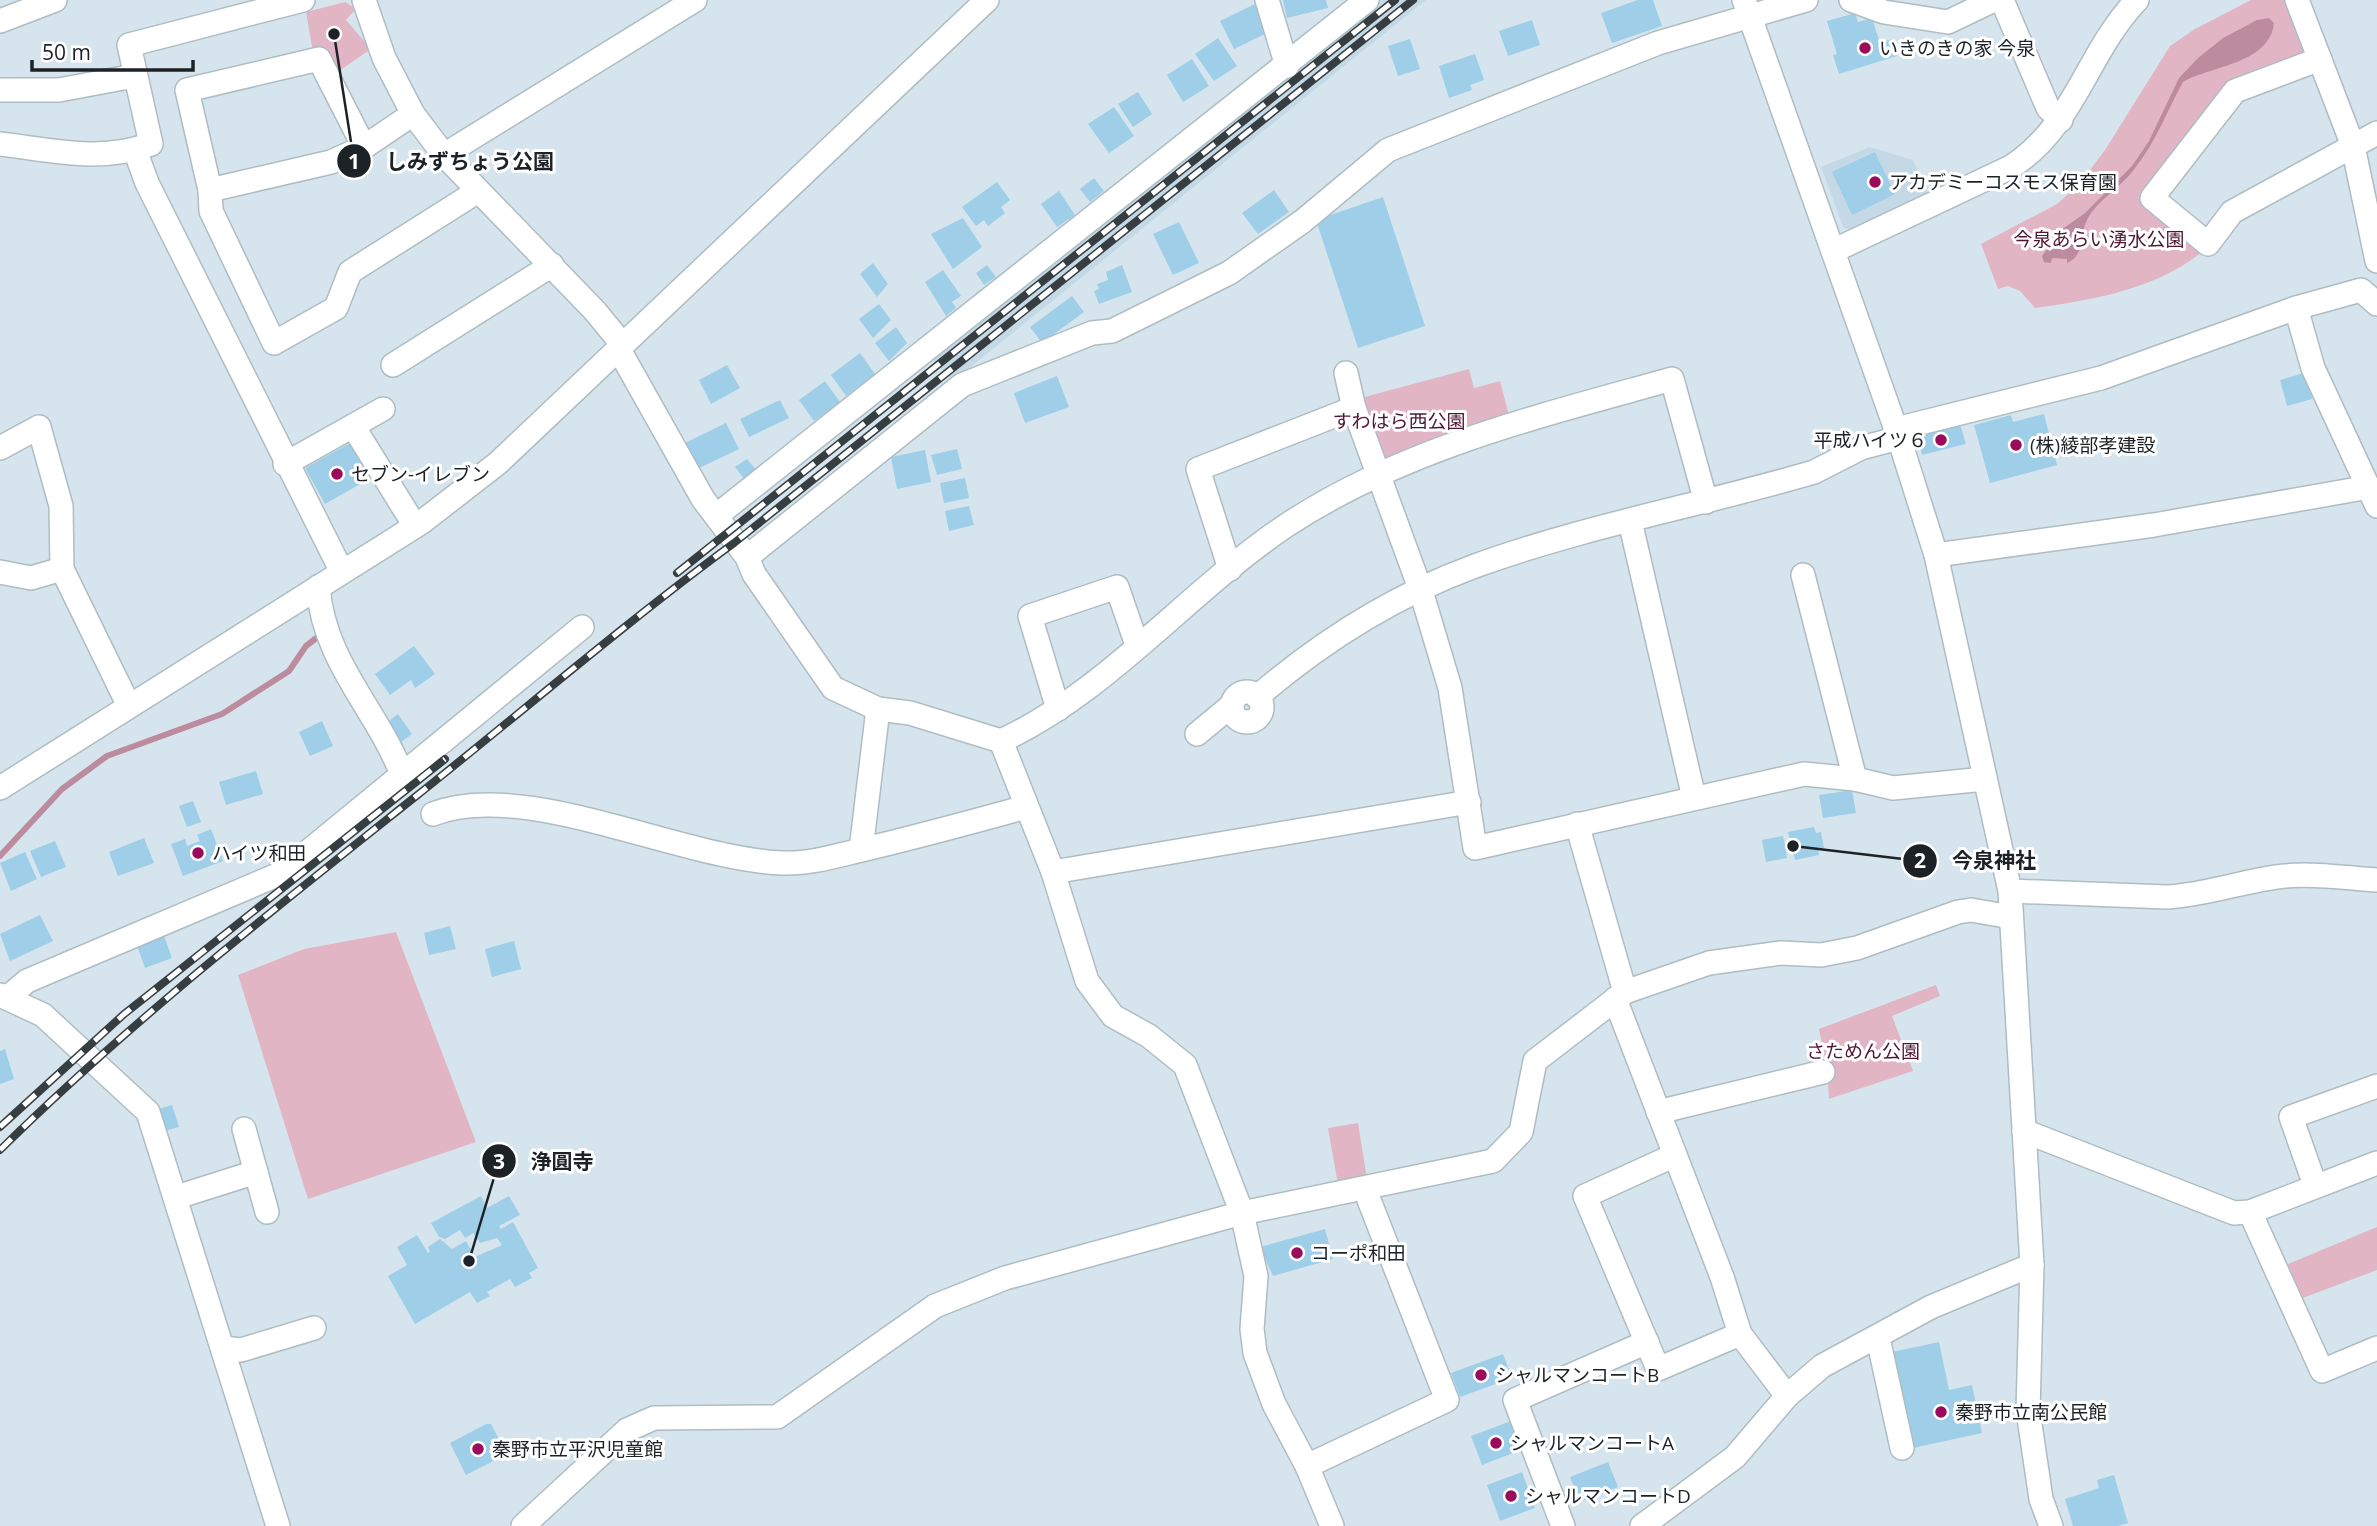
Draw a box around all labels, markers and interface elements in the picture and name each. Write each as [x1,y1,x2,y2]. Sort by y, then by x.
scale bar [32,28,192,72]
place label: いきのきの家 今泉 [1879,35,2035,61]
text: 50 m [42,38,91,66]
marker: いきのきの家 今泉 [1857,40,1873,56]
callout: しみずちょう公園 [337,140,568,182]
text: 1 [348,147,360,175]
text: しみずちょう公園 [386,147,554,175]
place label: アカデミーコスモス保育園 [1889,169,2117,195]
marker: アカデミーコスモス保育園 [1867,174,1883,190]
park label: 今泉あらい湧水公園 [2013,226,2185,252]
park label: すわはら西公園 [1332,408,1466,434]
place label: 平成ハイツ６ [1813,427,1927,453]
marker: 平成ハイツ６ [1933,432,1949,448]
place label: (株)綾部孝建設 [2030,432,2155,458]
marker: (株)綾部孝建設 [2008,437,2024,453]
place label: セブン-イレブン [351,461,490,487]
marker: セブン-イレブン [329,466,345,482]
place label: ハイツ和田 [212,840,307,866]
callout: 今泉神社 [1903,840,2050,882]
marker: ハイツ和田 [190,845,206,861]
text: 2 [1914,846,1926,874]
text: 今泉神社 [1952,846,2036,874]
park label: さためん公園 [1806,1038,1920,1064]
callout: 浄圓寺 [481,1140,607,1182]
text: 3 [493,1147,505,1175]
text: 浄圓寺 [531,1147,594,1175]
place label: コーポ和田 [1311,1240,1406,1266]
marker: コーポ和田 [1289,1245,1305,1261]
place label: シャルマンコートB [1495,1362,1659,1388]
marker: シャルマンコートB [1473,1367,1489,1383]
place label: 秦野市立南公民館 [1955,1399,2107,1425]
marker: 秦野市立南公民館 [1933,1404,1949,1420]
place label: シャルマンコートA [1510,1430,1674,1456]
marker: シャルマンコートA [1488,1435,1504,1451]
place label: 秦野市立平沢児童館 [492,1436,663,1462]
marker: 秦野市立平沢児童館 [470,1441,486,1457]
place label: シャルマンコートD [1525,1483,1691,1509]
marker: シャルマンコートD [1503,1488,1519,1504]

